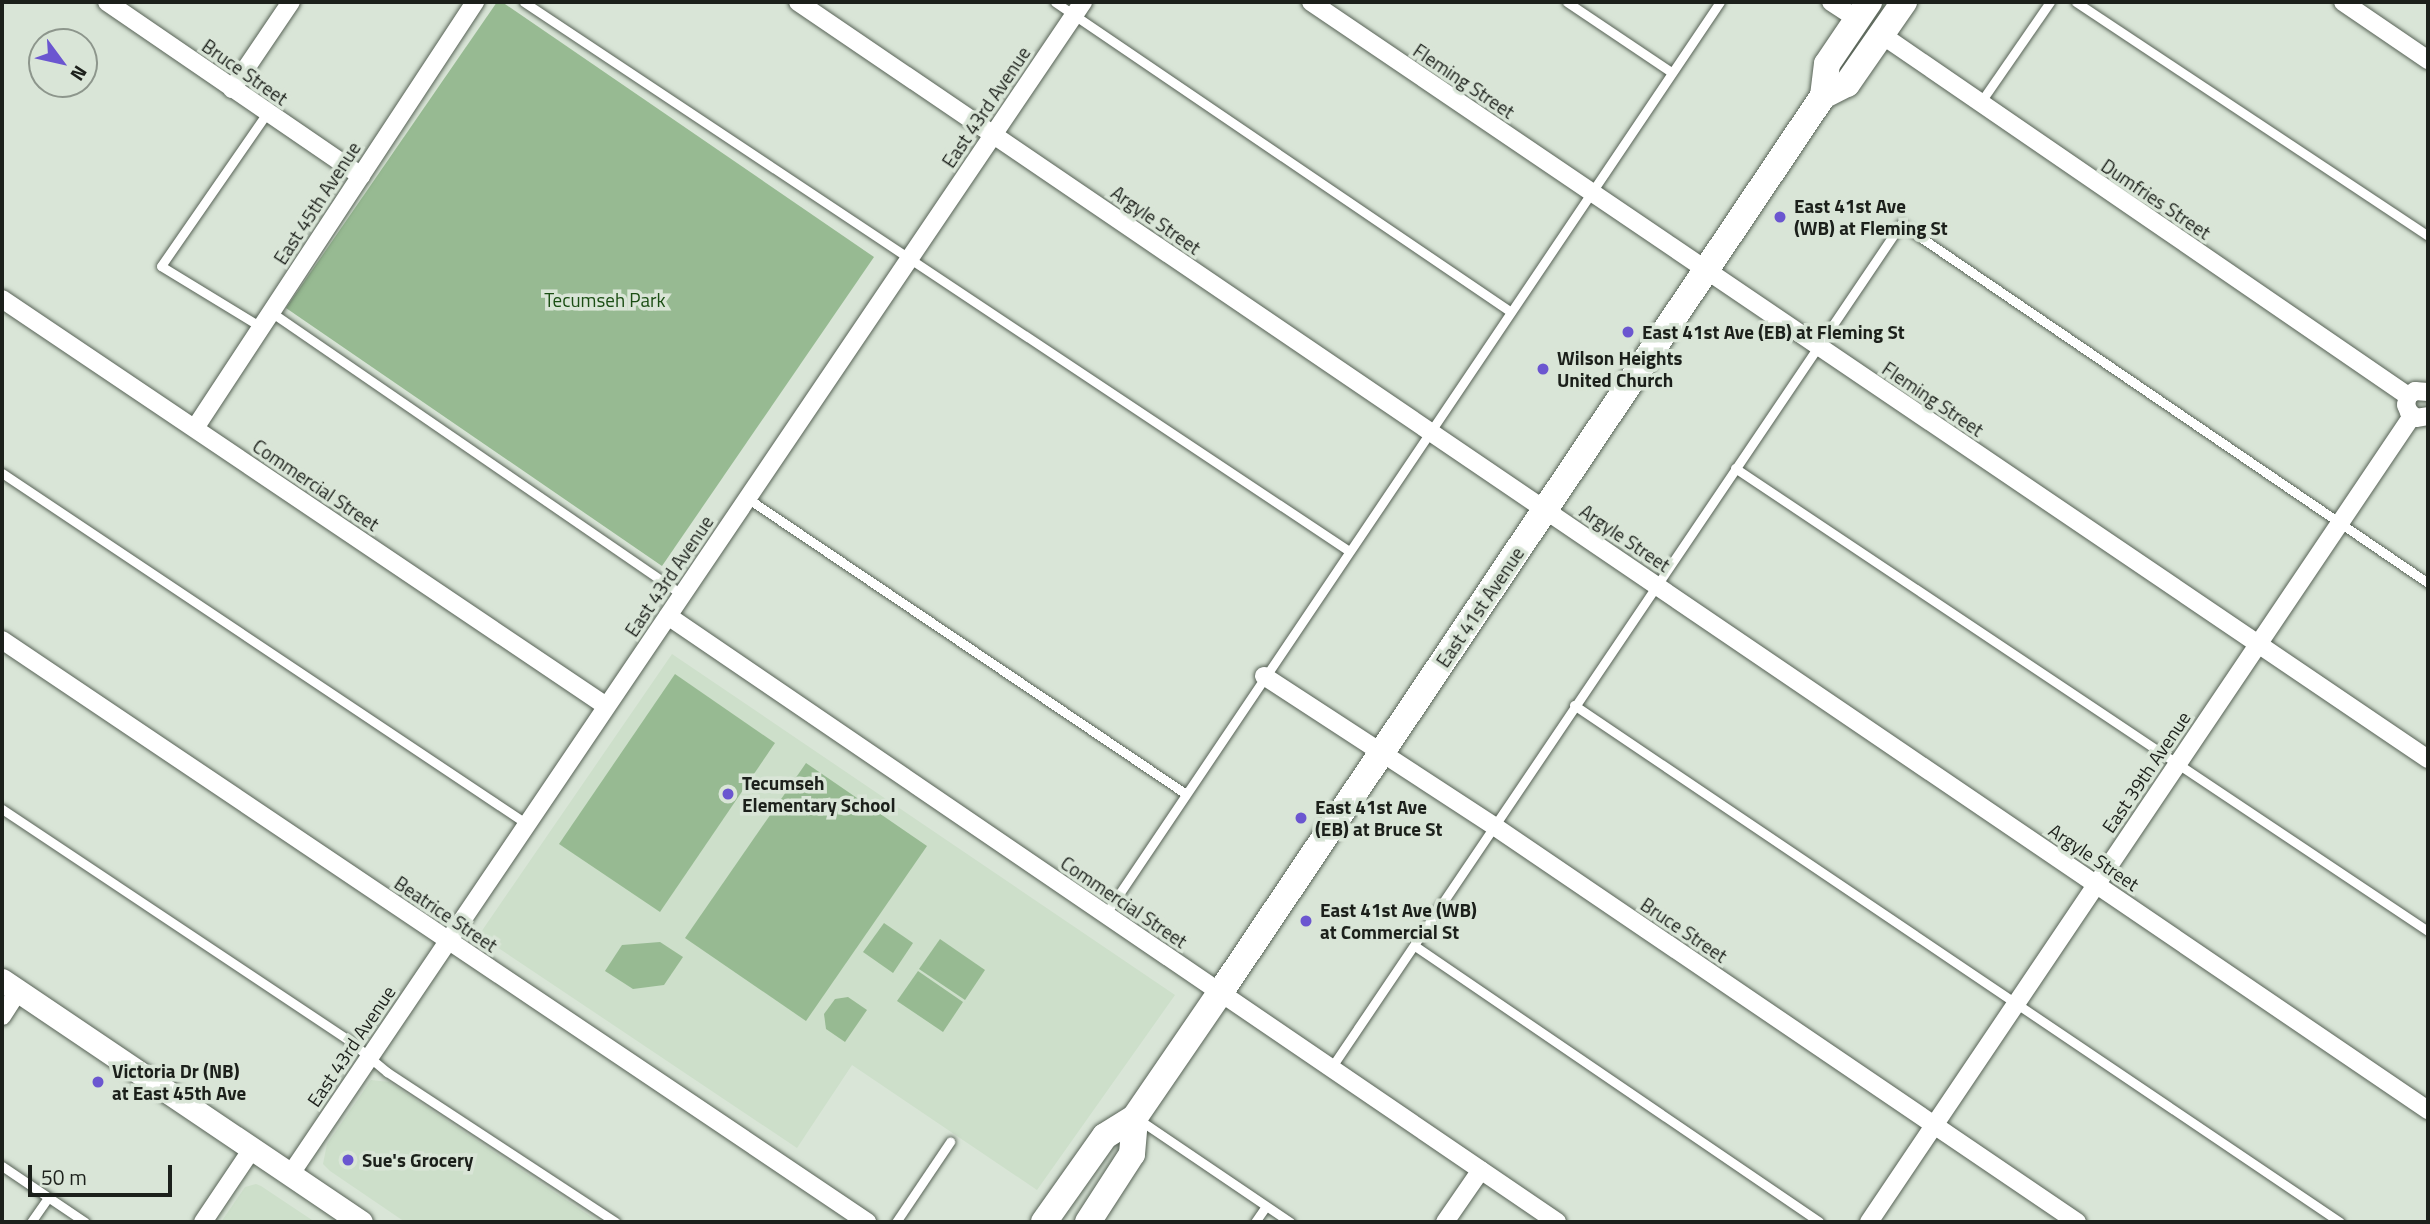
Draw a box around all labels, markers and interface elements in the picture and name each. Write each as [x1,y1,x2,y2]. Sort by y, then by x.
north arrow [28,28,98,98]
street label: Bruce Street [198,34,292,110]
street label: Fleming Street [1409,39,1519,123]
street label: East 43rd Avenue [937,42,1035,172]
text: N [64,60,95,87]
street label: East 45th Avenue [269,137,365,269]
street label: Dumfries Street [2097,154,2215,244]
street label: Argyle Street [1107,181,1205,259]
place label: East 41st Ave (WB) at Fleming St [1794,195,1948,239]
marker: East 41st Ave (WB) at Fleming St [1772,209,1788,225]
park label: Tecumseh Park [544,289,666,311]
place label: East 41st Ave (EB) at Fleming St [1642,321,1905,343]
marker: East 41st Ave (EB) at Fleming St [1620,324,1636,340]
place label: Wilson Heights United Church [1557,347,1682,391]
street label: Fleming Street [1878,357,1988,441]
marker: Wilson Heights United Church [1535,361,1551,377]
street label: Commercial Street [249,434,383,536]
street label: Argyle Street [1576,500,1674,576]
street label: East 43rd Avenue [620,511,718,641]
street label: East 41st Avenue [1431,543,1529,671]
street label: East 39th Avenue [2097,707,2195,837]
place label: Tecumseh Elementary School [742,772,896,816]
marker: Tecumseh Elementary School [720,786,736,802]
place label: East 41st Ave (EB) at Bruce St [1315,796,1442,840]
marker: East 41st Ave (EB) at Bruce St [1293,810,1309,826]
street label: Argyle Street [2045,819,2143,895]
street label: Commercial Street [1057,851,1191,953]
street label: Beatrice Street [390,871,502,957]
street label: Bruce Street [1636,893,1732,967]
place label: East 41st Ave (WB) at Commercial St [1320,899,1477,943]
marker: East 41st Ave (WB) at Commercial St [1298,913,1314,929]
street label: East 43rd Avenue [302,981,400,1111]
place label: Victoria Dr (NB) at East 45th Ave [112,1060,246,1104]
marker: Victoria Dr (NB) at East 45th Ave [90,1074,106,1090]
place label: Sue's Grocery [362,1149,473,1171]
scale bar [32,1150,175,1194]
marker: Sue's Grocery [340,1152,356,1168]
text: 50 m [41,1161,87,1193]

